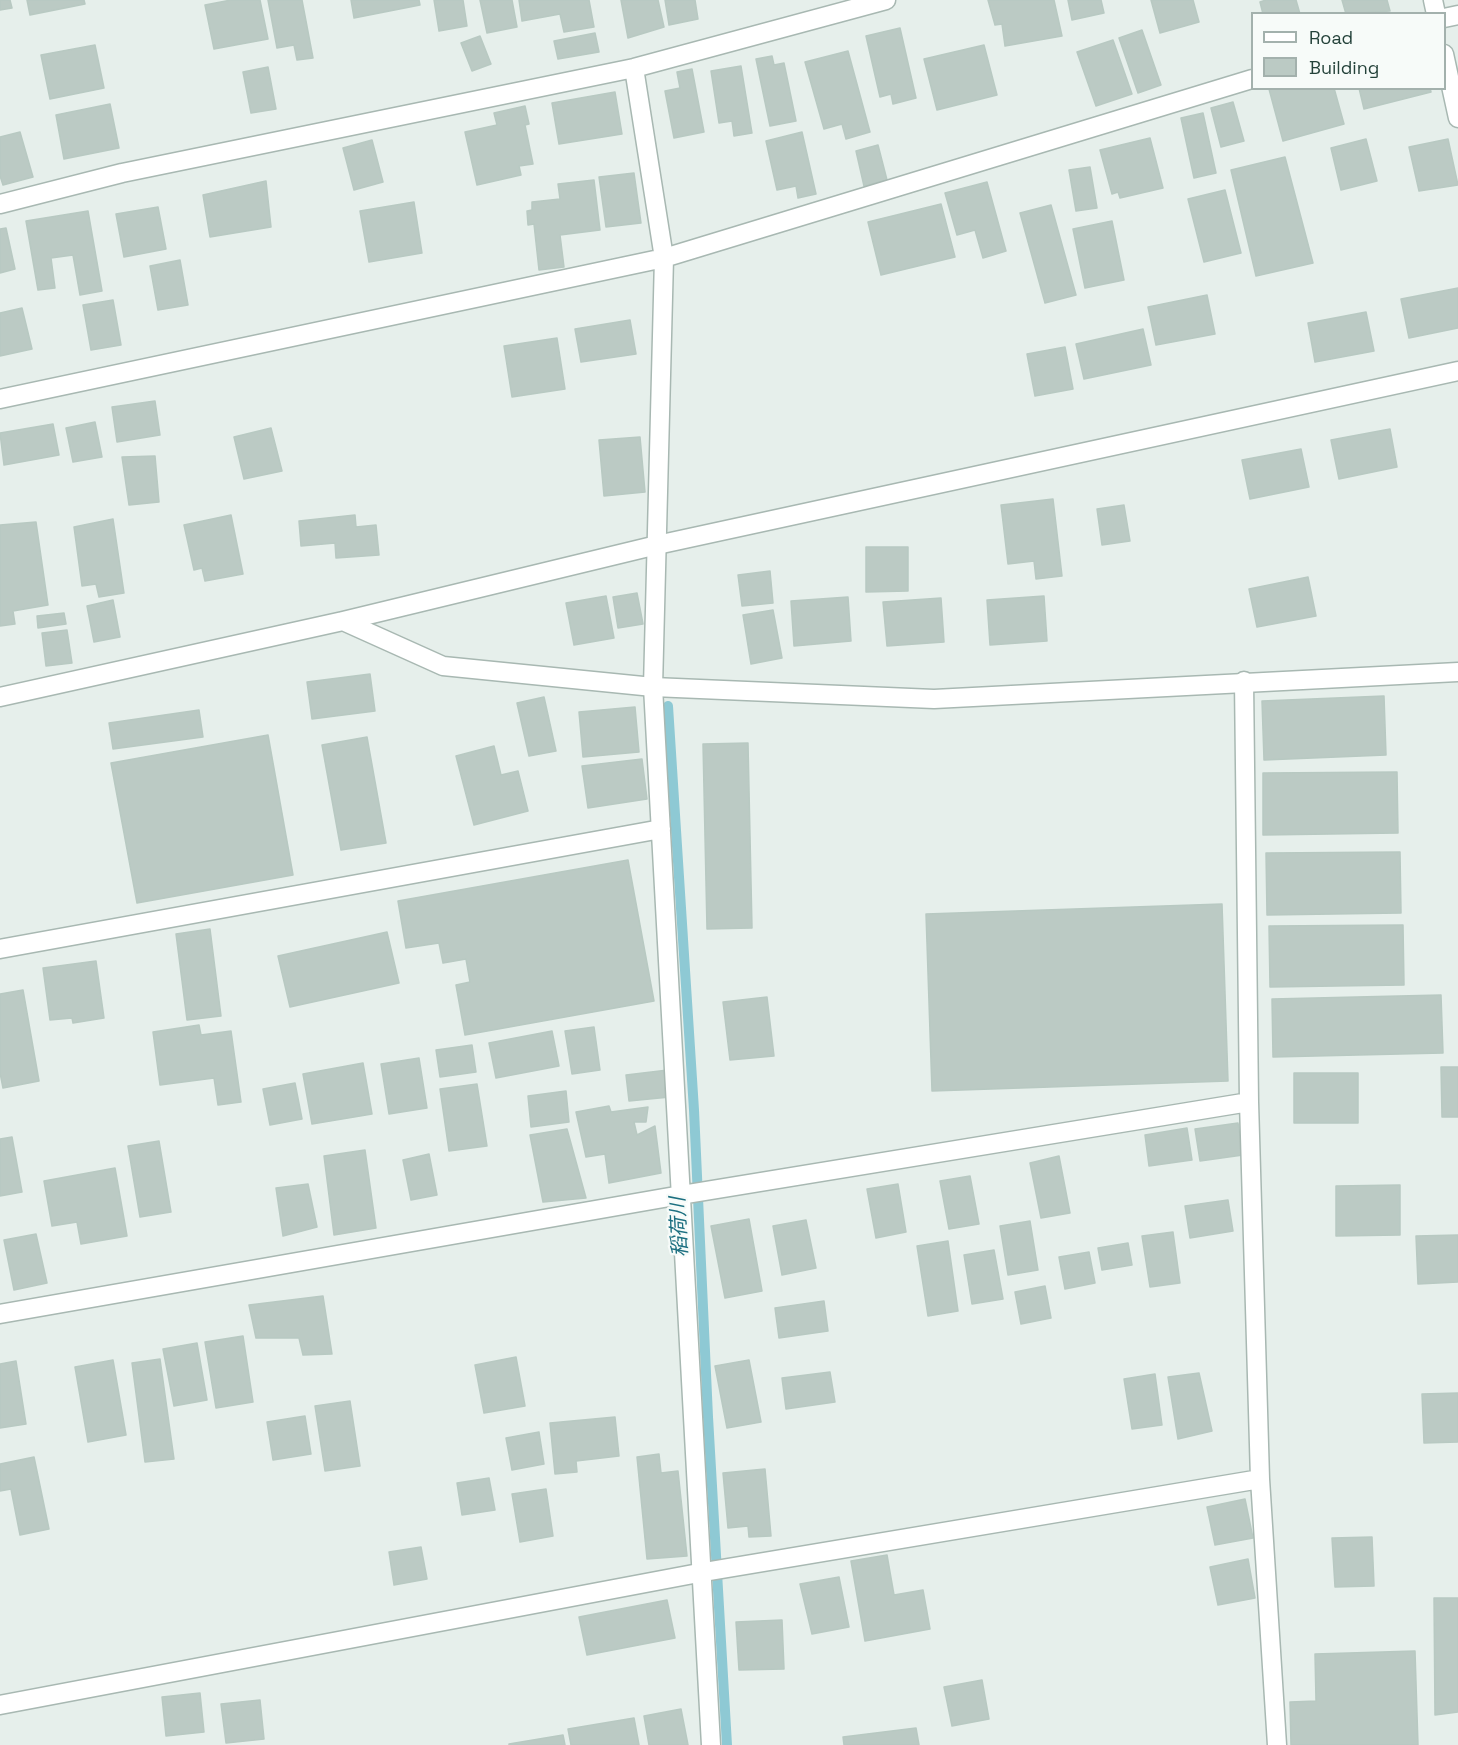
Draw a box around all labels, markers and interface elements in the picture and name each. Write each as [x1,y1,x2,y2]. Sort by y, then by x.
legend [1251,12,1446,90]
text: Road [1309,26,1353,49]
text: Building [1309,56,1379,79]
water label: 稻荷川 [666,1196,694,1258]

